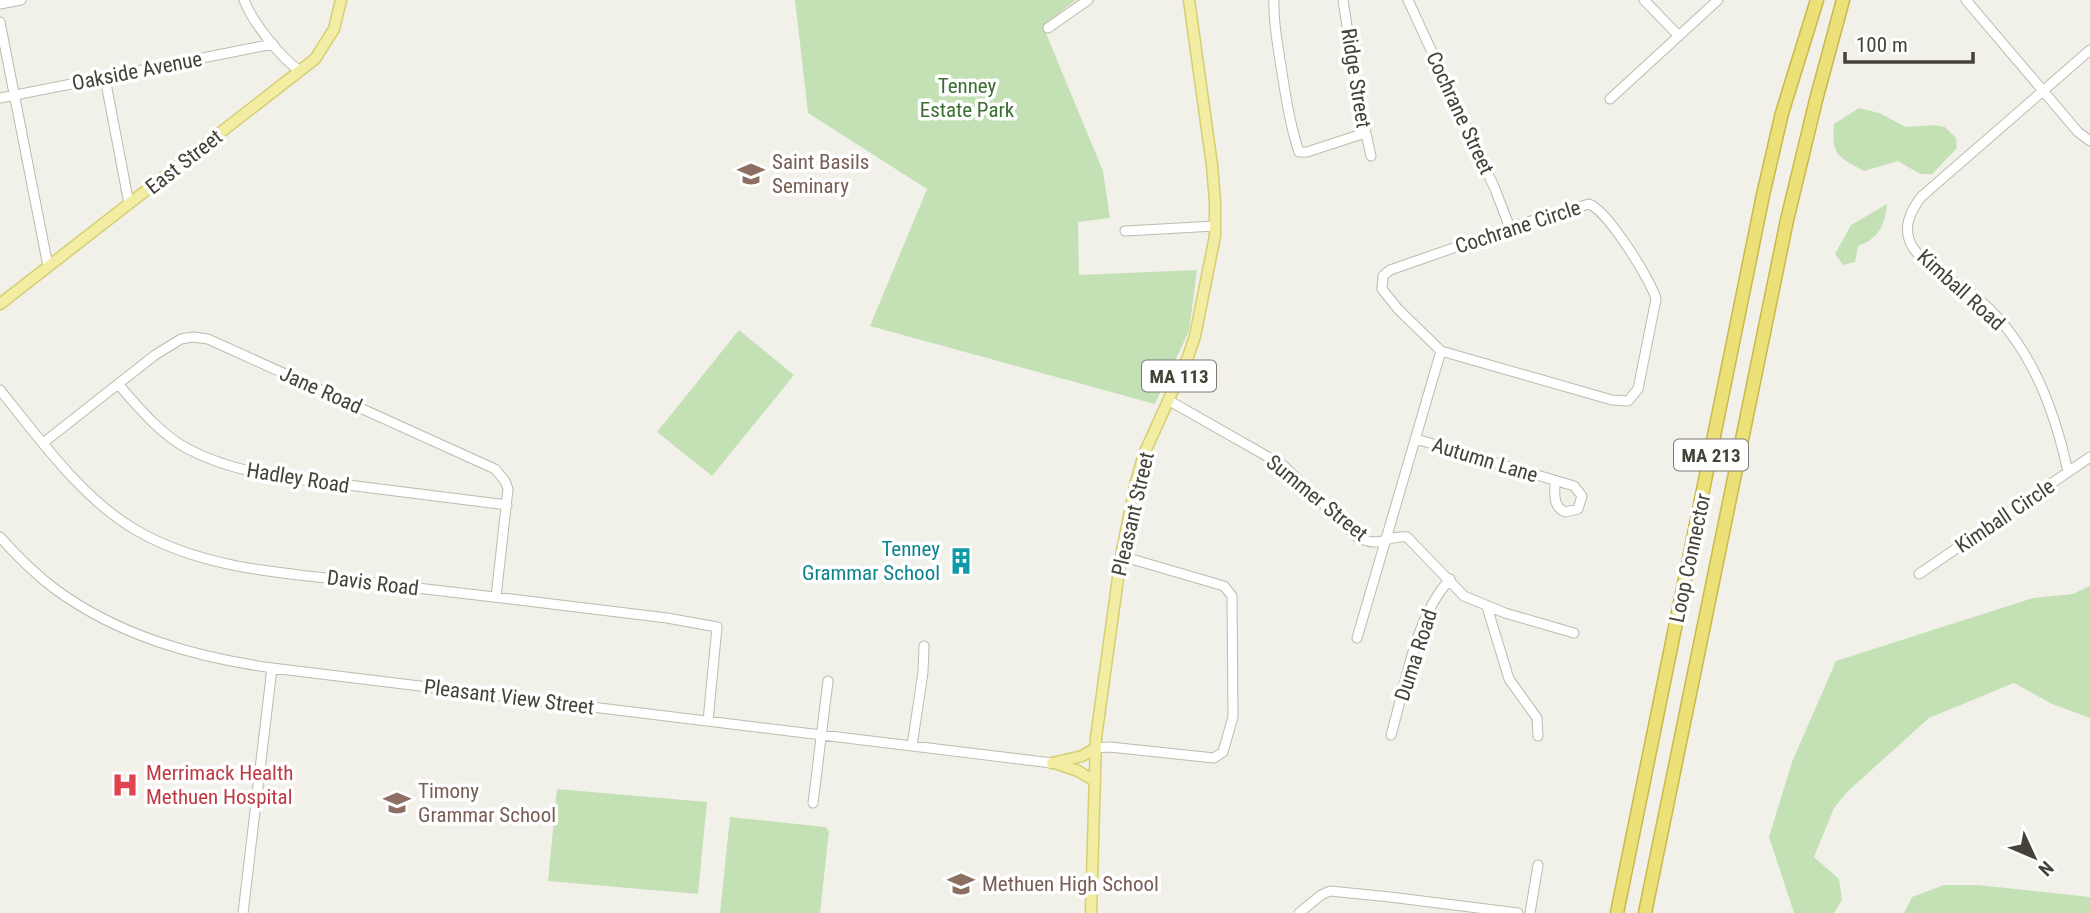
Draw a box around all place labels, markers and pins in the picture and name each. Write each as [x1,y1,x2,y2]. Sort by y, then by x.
place label: Saint Basils Seminary [772,150,869,198]
school or university icon: Saint Basils Seminary [736,159,766,189]
place label: Tenney Grammar School [802,537,940,585]
building icon: Tenney Grammar School [946,546,976,576]
place label: Merrimack Health Methuen Hospital [146,761,293,809]
hospital icon: Merrimack Health Methuen Hospital [110,770,140,800]
place label: Timony Grammar School [418,779,556,827]
school or university icon: Timony Grammar School [382,788,412,818]
school or university icon: Methuen High School [946,869,976,899]
place label: Methuen High School [982,872,1159,896]

